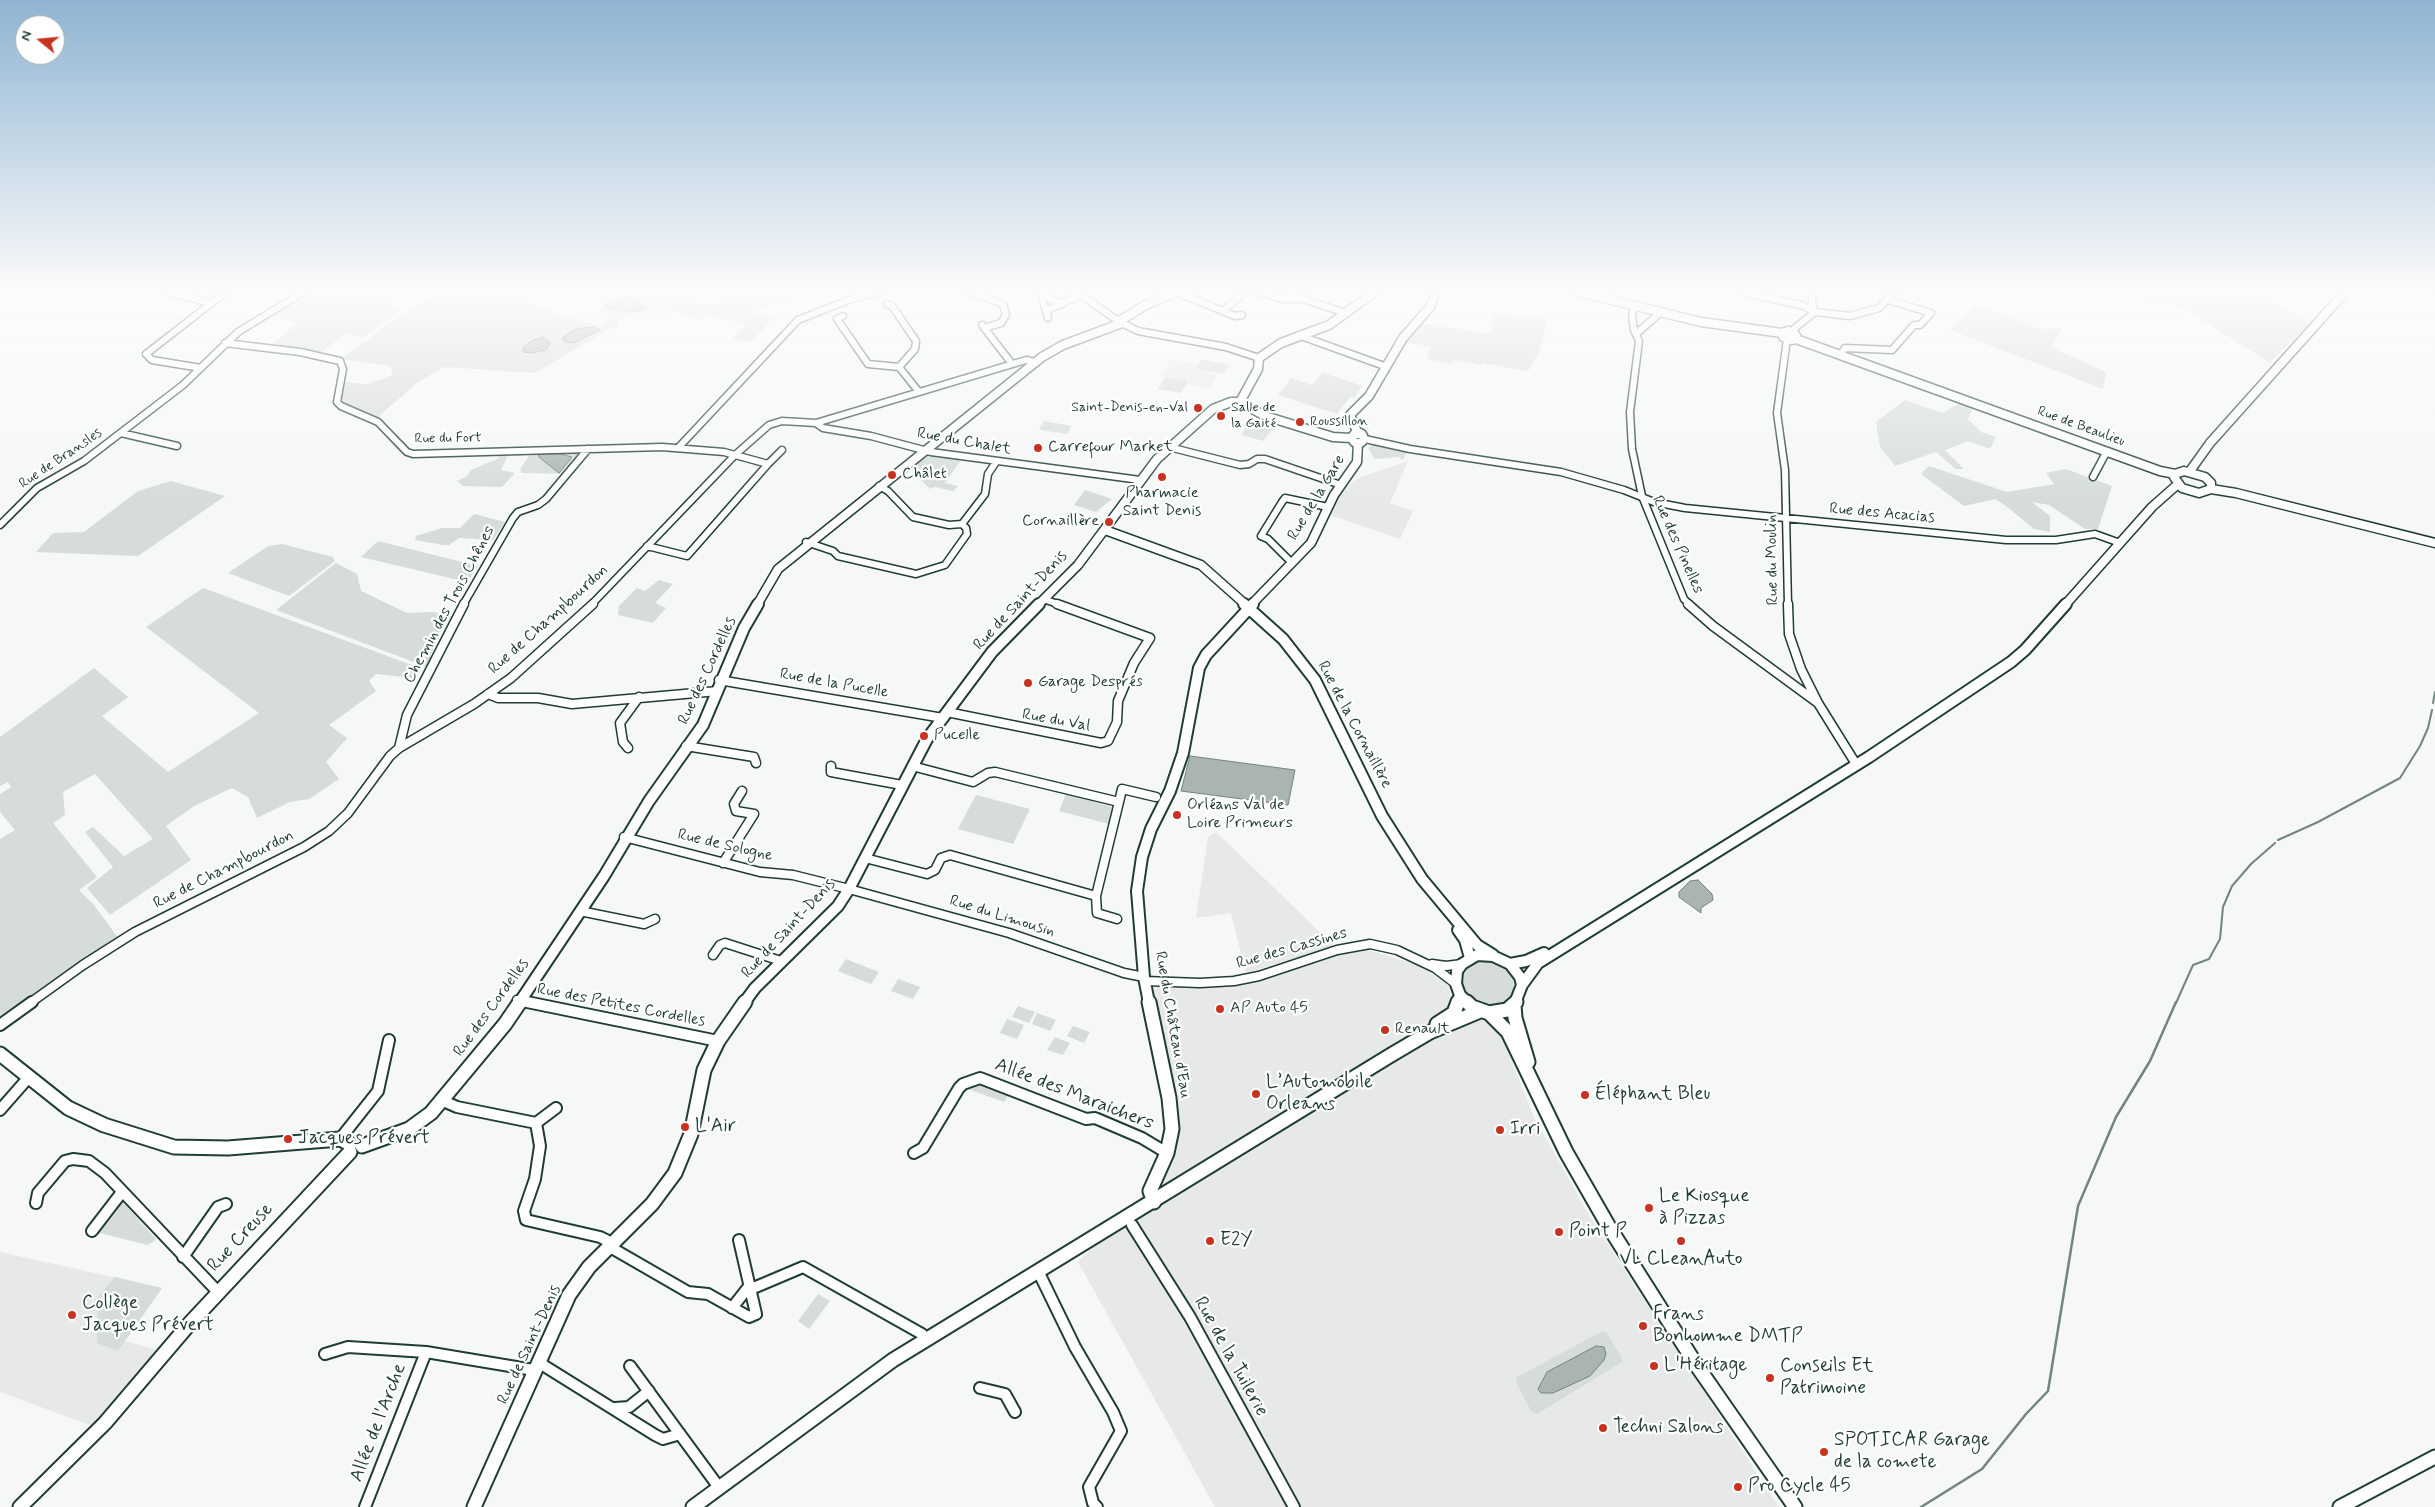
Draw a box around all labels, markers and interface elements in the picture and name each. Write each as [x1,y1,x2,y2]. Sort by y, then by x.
north arrow [15,15,65,65]
text: N [17,29,37,43]
place label: Saint-Denis-en-Val [1071,400,1188,416]
place label: Salle de la Gaité [1231,400,1276,432]
marker: Saint-Denis-en-Val [1192,402,1204,414]
street label: Rue de Beaulieu [2035,403,2127,451]
marker: Salle de la Gaité [1215,410,1227,422]
place label: Roussillon [1310,414,1368,430]
marker: Roussillon [1294,416,1306,428]
street label: Rue du Chalet [915,424,1013,460]
street label: Rue de Bransles [16,425,106,493]
street label: Rue du Fort [414,430,482,448]
place label: Carrefour Market [1048,438,1173,458]
marker: Carrefour Market [1032,442,1044,454]
street label: Rue de la Gare [1284,452,1350,544]
place label: Châlet [902,465,947,485]
marker: Châlet [886,469,898,481]
marker: Pharmacie Saint Denis [1156,471,1168,483]
place label: Pharmacie Saint Denis [1123,484,1201,522]
street label: Rue des Pinelles [1647,493,1707,597]
street label: Rue des Acacias [1829,500,1935,528]
place label: Cornaillère [1022,512,1099,532]
street label: Rue du Moulin [1763,514,1783,606]
marker: Cornaillère [1103,516,1115,528]
street label: Chemin des Trois Chênes [400,523,500,687]
street label: Rue de Saint-Denis [970,547,1072,655]
street label: Rue de Champbourdon [485,561,613,679]
street label: Rue des Cordelles [675,614,741,728]
street label: Rue de la Cornaillère [1312,658,1396,792]
street label: Rue de la Pucelle [778,665,890,703]
place label: Garage Després [1038,673,1143,693]
marker: Garage Després [1022,677,1034,689]
street label: Rue du Val [1021,706,1091,736]
place label: Pucelle [934,726,980,746]
marker: Pucelle [918,730,930,742]
place label: Orléans Val de Loire Primeurs [1187,796,1293,834]
marker: Orléans Val de Loire Primeurs [1171,809,1183,821]
street label: Rue de Champbourdon [151,826,297,914]
street label: Rue de Sologne [676,826,774,866]
street label: Rue de Saint-Denis [738,875,840,983]
street label: Rue du Limousin [947,892,1057,942]
street label: Rue des Cassines [1234,924,1350,974]
street label: Rue du Château d'Eau [1150,950,1194,1100]
street label: Rue des Cordelles [450,955,534,1061]
street label: Rue des Petites Cordelles [535,980,707,1032]
place label: AP Auto 45 [1230,999,1308,1019]
marker: AP Auto 45 [1214,1003,1226,1015]
place label: Renault [1395,1020,1450,1040]
marker: Renault [1379,1024,1391,1036]
street label: Allée des Maraichers [991,1054,1157,1136]
place label: L’Automobile Orleans [1266,1072,1373,1116]
place label: Éléphant Bleu [1595,1084,1710,1106]
marker: L’Automobile Orleans [1250,1088,1262,1100]
marker: Éléphant Bleu [1579,1089,1591,1101]
place label: L'Air [695,1116,736,1138]
place label: Irri [1510,1119,1540,1141]
marker: L'Air [679,1121,691,1133]
marker: Irri [1494,1124,1506,1136]
place label: Jacques Prévert [298,1128,430,1150]
marker: Jacques Prévert [282,1133,294,1145]
place label: Le Kiosque à Pizzas [1659,1186,1750,1230]
street label: Rue Creuse [203,1199,279,1277]
marker: Le Kiosque à Pizzas [1643,1202,1655,1214]
place label: Point P [1569,1221,1627,1243]
marker: Point P [1553,1226,1565,1238]
place label: E2Y [1220,1230,1253,1252]
marker: E2Y [1204,1235,1216,1247]
marker: VL CLeanAuto [1675,1235,1687,1247]
place label: VL CLeanAuto [1620,1249,1742,1271]
street label: Rue de Saint-Denis [494,1282,566,1408]
place label: Collège Jacques Prévert [82,1293,214,1337]
street label: Rue de la Tuilerie [1188,1293,1272,1421]
place label: Frans Bonhomme DMTP [1653,1304,1803,1348]
marker: Collège Jacques Prévert [66,1309,78,1321]
marker: Frans Bonhomme DMTP [1637,1320,1649,1332]
place label: L'Héritage [1664,1355,1747,1377]
place label: Conseils Et Patrimoine [1780,1356,1874,1400]
street label: Allée de l'Arche [346,1360,412,1486]
marker: L'Héritage [1648,1360,1660,1372]
marker: Conseils Et Patrimoine [1764,1372,1776,1384]
place label: Techni Salons [1613,1417,1723,1439]
marker: Techni Salons [1597,1422,1609,1434]
place label: SPOTICAR Garage de la comete [1834,1430,1990,1474]
marker: SPOTICAR Garage de la comete [1818,1446,1830,1458]
place label: Pro Cycle 45 [1748,1476,1851,1498]
marker: Pro Cycle 45 [1732,1481,1744,1493]

